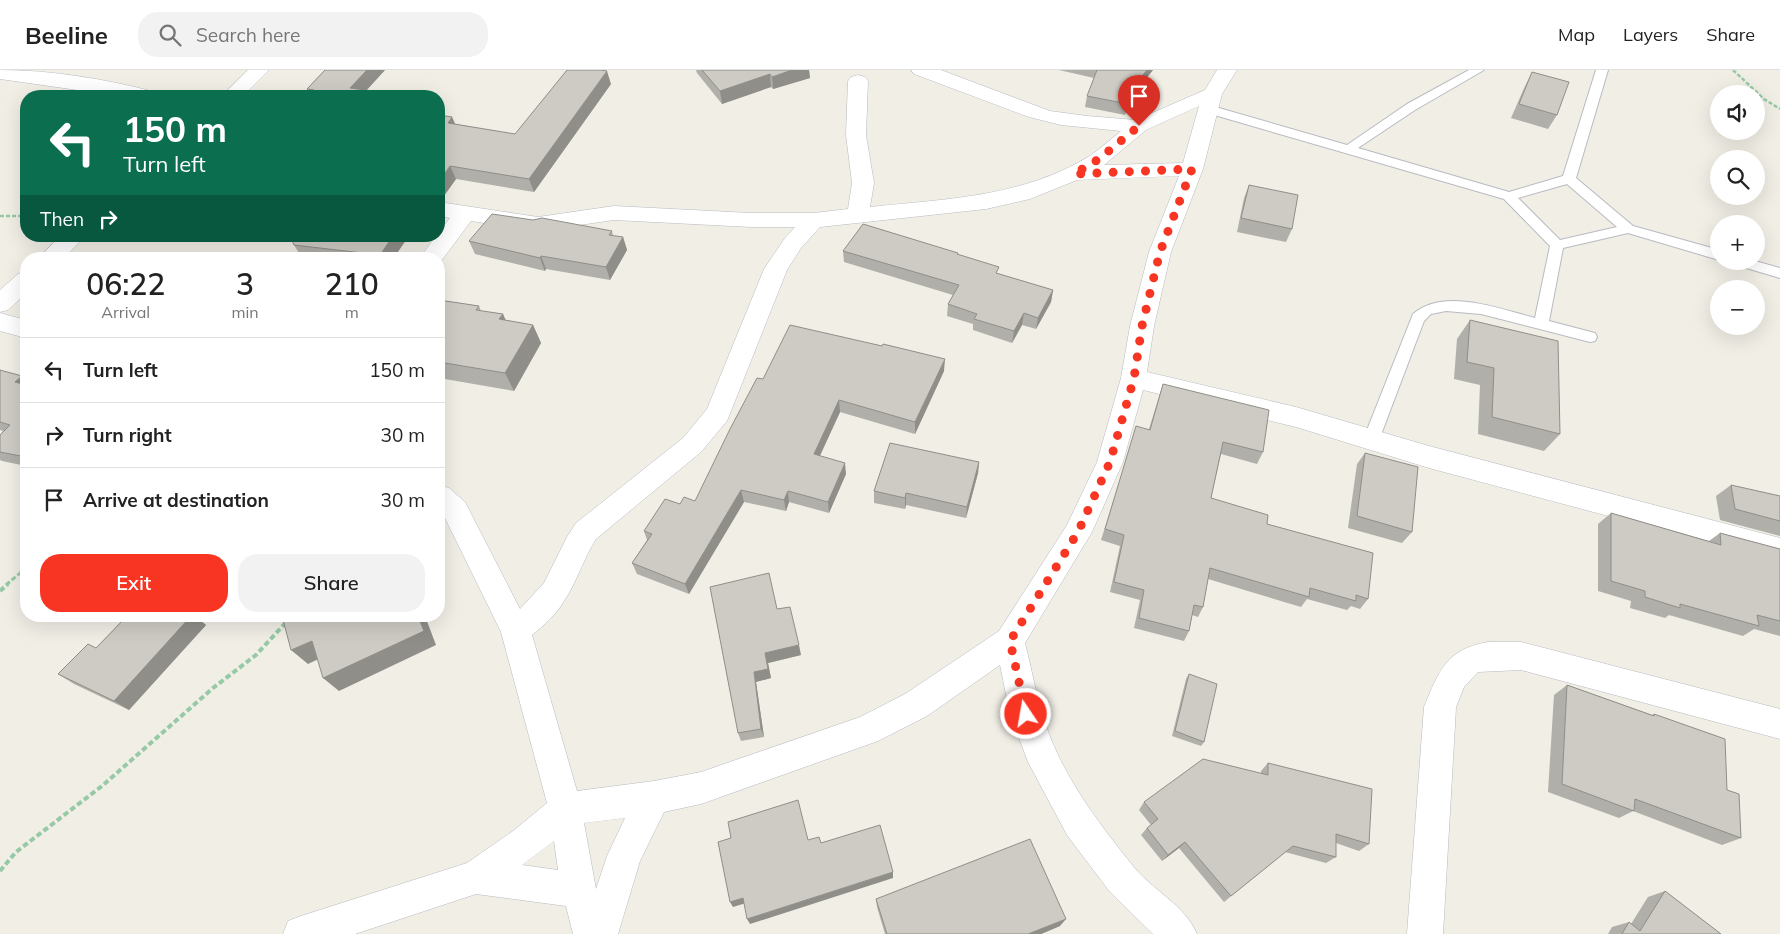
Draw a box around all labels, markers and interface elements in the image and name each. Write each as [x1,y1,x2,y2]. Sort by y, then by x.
search box [138,12,488,57]
text: Beeline [25,20,108,50]
icon: search [156,21,184,49]
text: Search here [196,23,300,47]
text: Map [1558,23,1595,46]
text: Layers [1623,23,1678,46]
text: Share [1706,23,1755,46]
pin [1118,75,1160,126]
icon: arrive [1125,82,1153,110]
map controls [1710,85,1765,335]
button: sound [1710,85,1765,140]
text: 150 m [123,107,227,151]
icon: left [40,110,105,175]
text: Turn left [123,150,206,178]
button: search [1710,150,1765,205]
icon: right [94,205,122,233]
text: Then [40,207,84,231]
button: + [1710,215,1765,270]
text: 06:22 [86,265,165,303]
text: 3 [236,265,254,303]
text: 210 [325,265,379,303]
button: − [1710,280,1765,335]
text: Arrival [101,302,150,322]
text: min [231,302,259,322]
text: m [345,302,359,322]
icon: left [40,356,68,384]
text: Turn left [83,358,158,382]
text: 150 m [369,358,425,382]
icon: right [40,421,68,449]
text: Turn right [83,423,172,447]
text: 30 m [381,423,425,447]
icon: arrive [40,486,68,514]
text: Arrive at destination [83,488,269,512]
text: 30 m [381,488,425,512]
button: Exit [40,554,228,612]
button: Share [238,554,425,612]
position arrow [999,687,1051,739]

